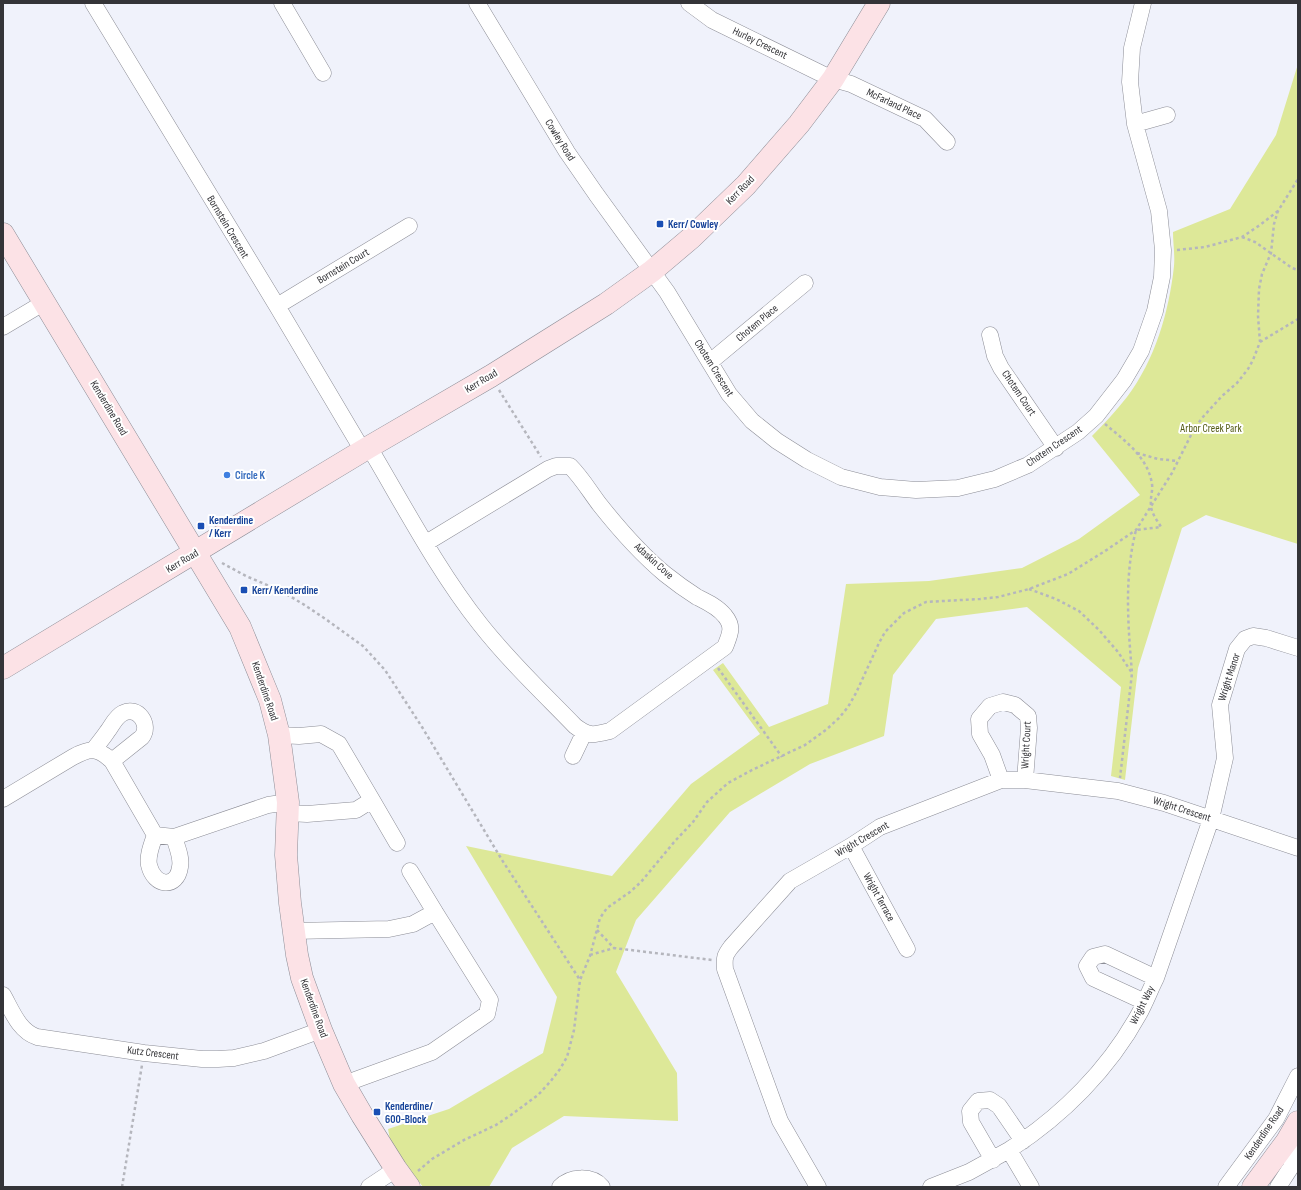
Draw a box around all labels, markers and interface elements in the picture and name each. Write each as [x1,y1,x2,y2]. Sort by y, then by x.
street label: Hurley Crescent [731,24,790,62]
street label: McFarland Place [864,86,924,122]
street label: Cowley Road [542,117,578,164]
street label: Kerr Road [723,172,757,207]
street label: Bornstein Crescent [204,193,252,261]
place label: Kerr/ Cowley [668,218,719,231]
marker: Kerr/ Cowley [655,219,665,229]
street label: Bornstein Court [315,245,372,287]
street label: Chotem Place [733,302,781,344]
street label: Chotem Crescent [691,337,737,399]
street label: Kerr Road [462,366,500,396]
street label: Chotem Court [999,368,1039,419]
street label: Kenderdine Road [88,378,131,438]
street label: Chotem Crescent [1024,422,1085,469]
park label: Arbor Creek Park [1179,422,1242,435]
place label: Circle K [235,469,265,482]
marker: Circle K [222,470,232,480]
place label: Kenderdine / Kerr [209,514,253,540]
marker: Kenderdine / Kerr [196,521,206,531]
street label: Adaskin Cove [631,539,676,582]
street label: Kerr Road [163,546,201,576]
place label: Kerr/ Kenderdine [252,584,319,597]
marker: Kerr/ Kenderdine [239,585,249,595]
street label: Wright Manor [1215,651,1243,703]
street label: Kenderdine Road [249,660,281,723]
street label: Wright Court [1018,720,1034,769]
street label: Wright Crescent [1151,794,1213,825]
street label: Wright Crescent [833,818,892,860]
street label: Wright Terrace [860,870,898,924]
street label: Kenderdine Road [297,977,331,1040]
street label: Wright Way [1127,983,1158,1027]
street label: Kutz Crescent [126,1043,180,1063]
place label: Kenderdine/ 600-Block [385,1100,433,1126]
street label: Kenderdine Road [1241,1103,1287,1162]
marker: Kenderdine/ 600-Block [372,1107,382,1117]

